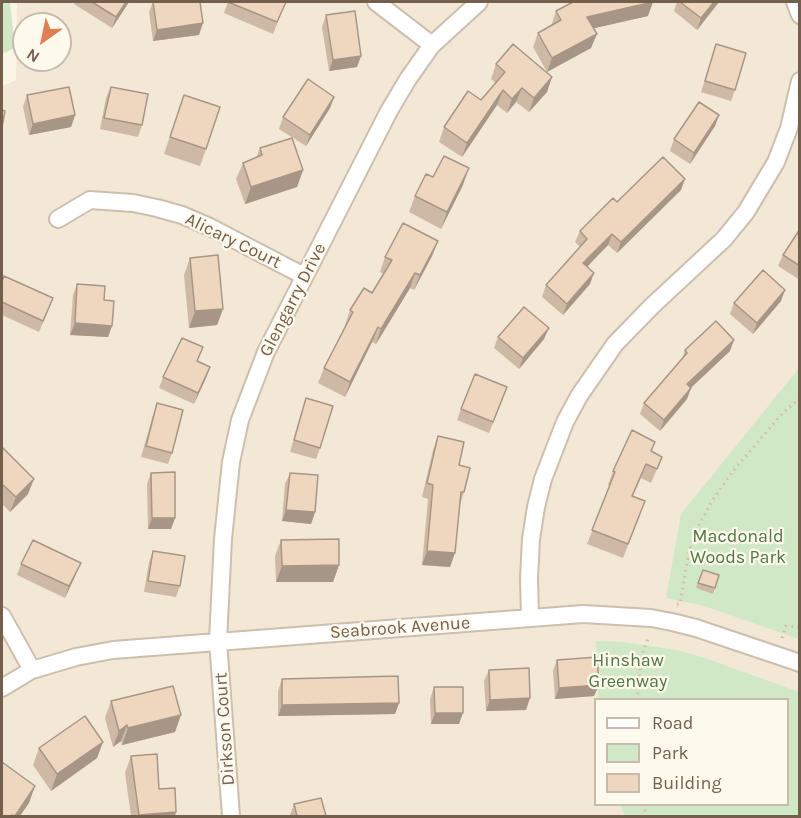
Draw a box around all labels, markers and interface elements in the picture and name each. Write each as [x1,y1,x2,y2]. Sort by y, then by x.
north arrow [12,12,72,72]
text: N [23,45,43,67]
street label: Alicary Court [181,208,285,274]
street label: Glengarry Drive [255,240,331,360]
park label: Macdonald Woods Park [690,526,786,568]
street label: Seabrook Avenue [329,612,471,644]
park label: Hinshaw Greenway [589,650,667,692]
street label: Dirkson Court [210,672,240,786]
legend [594,698,789,806]
text: Road [652,712,693,734]
text: Park [652,742,689,764]
text: Building [652,772,722,794]

